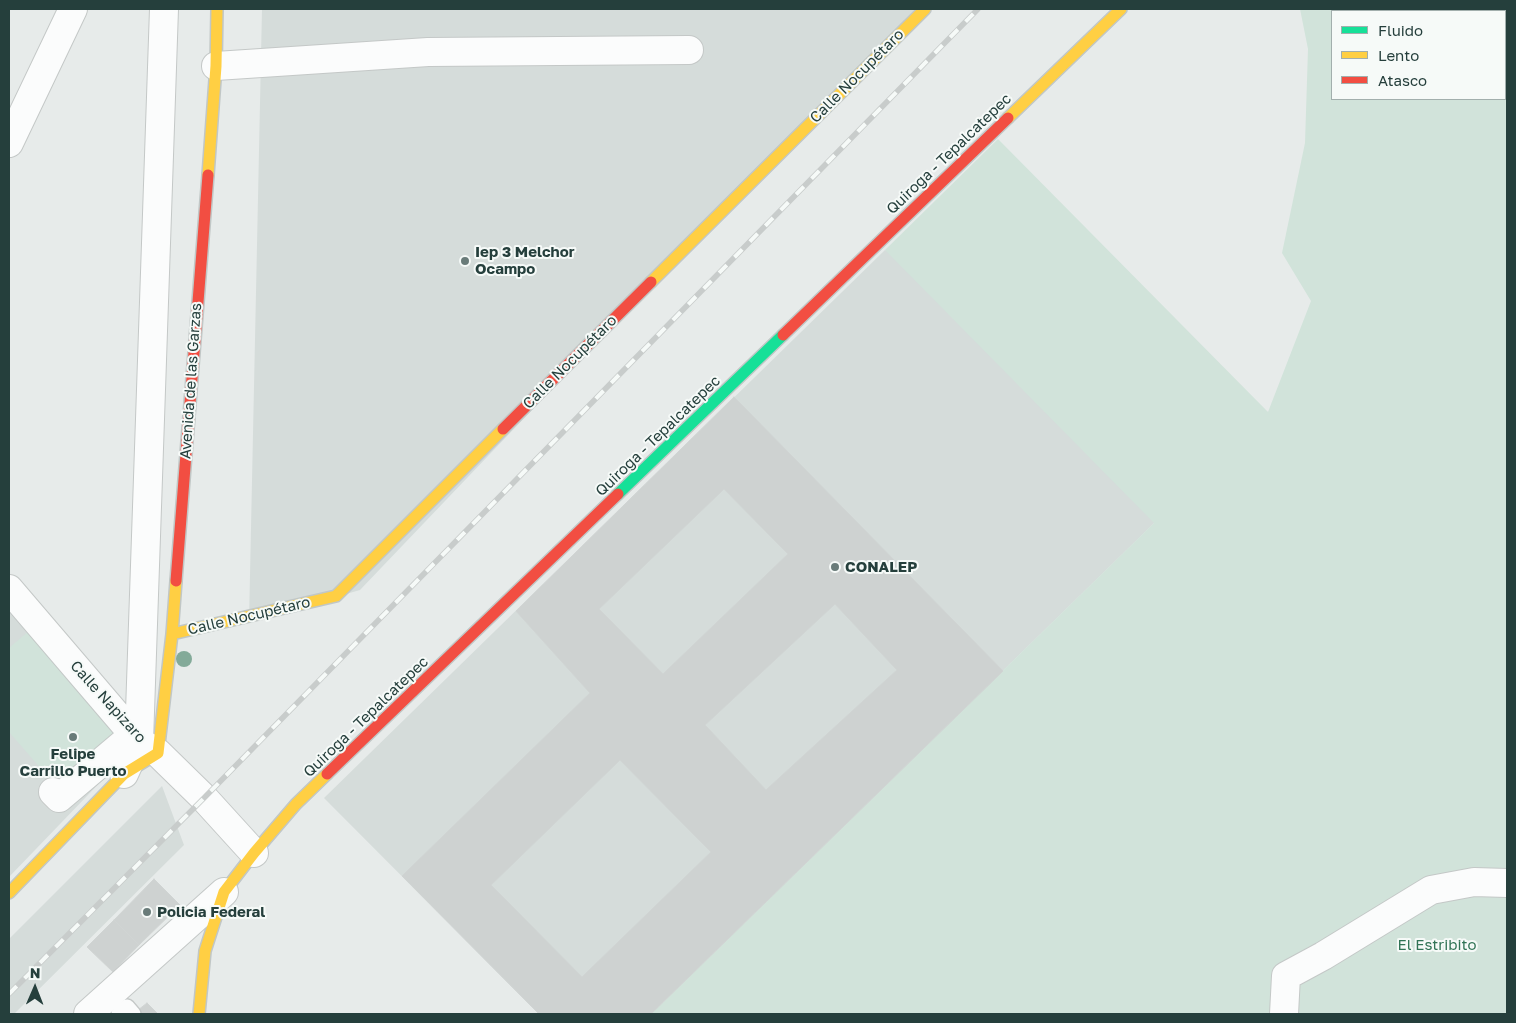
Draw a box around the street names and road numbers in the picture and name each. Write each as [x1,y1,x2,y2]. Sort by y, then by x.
street label: Calle Nocupétaro [806,25,908,127]
street label: Quiroga - Tepalcatepec [883,90,1015,218]
street label: Avenida de las Garzas [177,302,205,460]
street label: Calle Nocupétaro [519,311,621,413]
street label: Quiroga - Tepalcatepec [592,372,724,500]
street label: Calle Nocupétaro [186,593,312,639]
street label: Quiroga - Tepalcatepec [300,653,432,781]
street label: Calle Napizaro [66,657,150,747]

